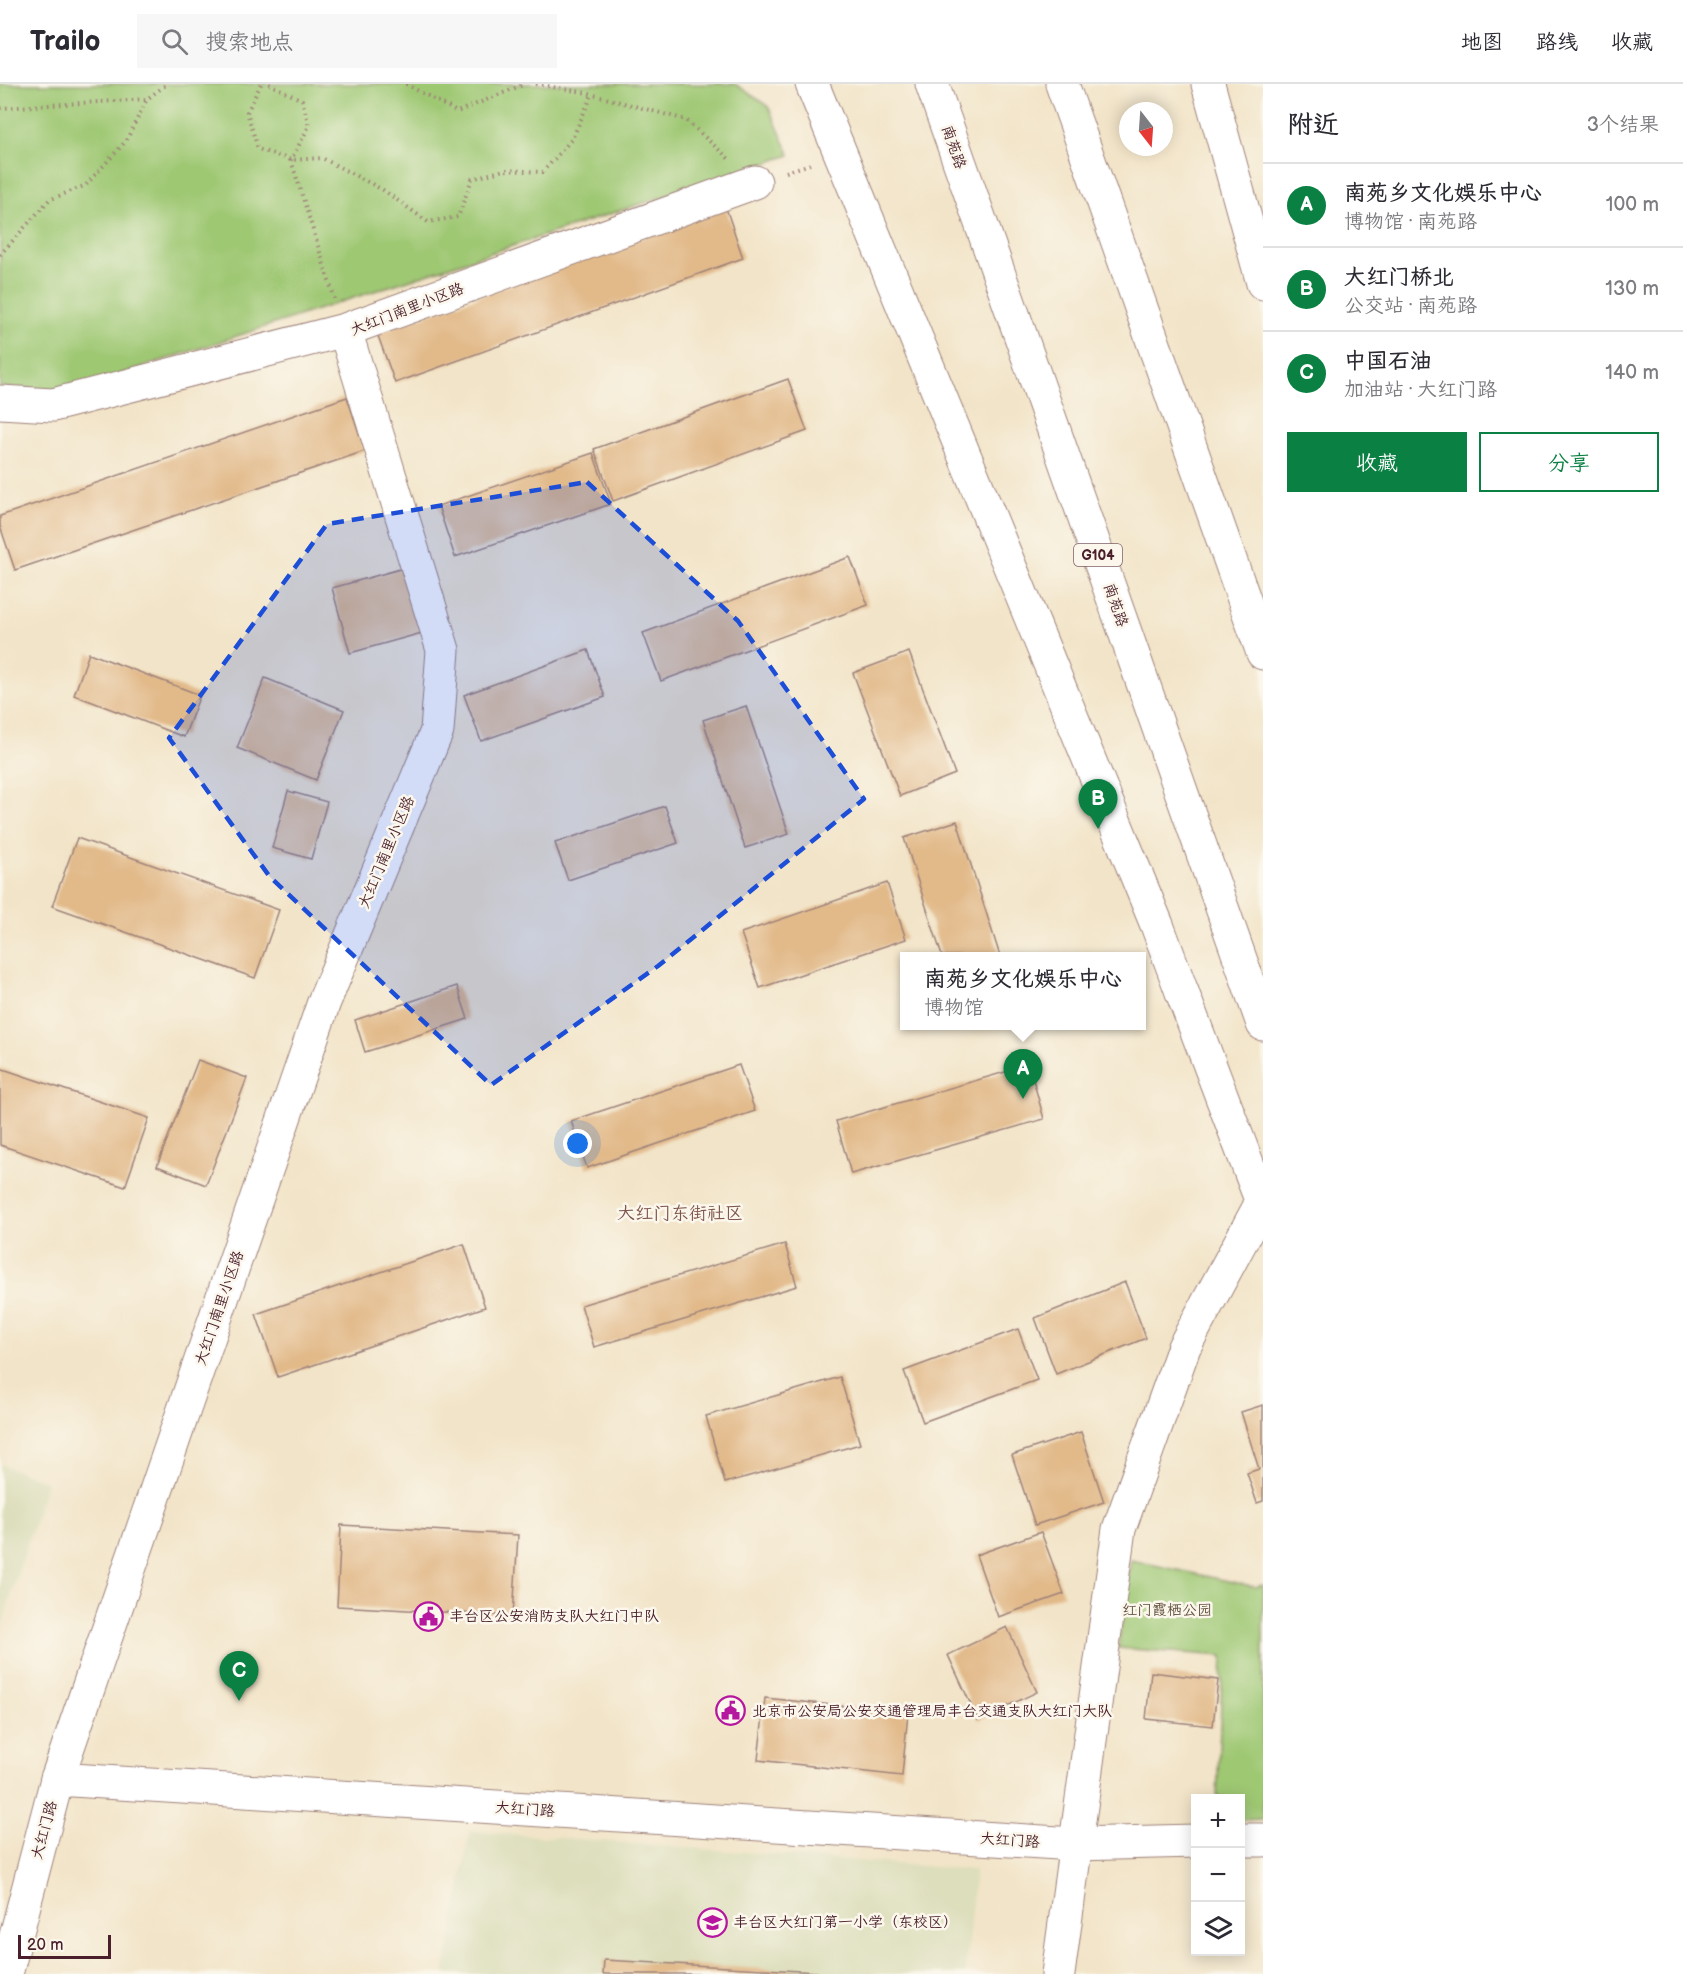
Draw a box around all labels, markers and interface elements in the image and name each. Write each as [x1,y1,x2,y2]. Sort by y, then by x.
search box [137,14,557,68]
text: Trailo [30,25,101,58]
icon: search [158,25,191,58]
text: 搜索地点 [206,29,294,56]
text: 地图 [1461,30,1503,55]
text: 路线 [1536,30,1578,55]
text: 收藏 [1611,30,1653,55]
north arrow [1119,102,1173,156]
text: 附近 [1287,110,1339,141]
text: 3个结果 [1587,113,1659,137]
street label: 南苑路 [937,123,970,172]
text: 南苑乡文化娱乐中心 [1344,180,1542,207]
text: A [1300,193,1313,217]
text: 100 m [1606,193,1659,217]
text: 博物馆 · 南苑路 [1344,210,1477,234]
text: 大红门桥北 [1344,264,1454,291]
text: B [1299,277,1314,301]
text: 130 m [1605,277,1659,301]
street label: 大红门南里小区路 [348,279,467,340]
text: 公交站 · 南苑路 [1344,294,1477,318]
text: 中国石油 [1344,348,1432,375]
text: C [1299,361,1314,385]
text: 140 m [1605,361,1659,385]
text: 加油站 · 大红门路 [1344,378,1497,402]
button: 收藏 [1287,432,1467,492]
button: 分享 [1479,432,1659,492]
road number: G104 [1074,544,1122,566]
street label: 南苑路 [1099,581,1132,630]
pin: B [1078,780,1118,829]
street label: 大红门南里小区路 [354,793,419,911]
popup [900,952,1146,1030]
text: 南苑乡文化娱乐中心 [924,966,1122,993]
text: 博物馆 [924,996,984,1020]
pin: A [1004,1050,1042,1099]
your location [563,1129,592,1158]
district label: 大红门东街社区 [617,1203,743,1224]
street label: 大红门南里小区路 [191,1248,248,1368]
public building icon: 丰台区公安消防支队大红门中队 [412,1600,444,1632]
park label: 红门霞栖公园 [1122,1601,1212,1620]
place label: 丰台区公安消防支队大红门中队 [449,1607,659,1626]
pin: C [220,1652,258,1701]
public building icon: 北京市公安局公安交通管理局丰台交通支队大红门大队 [715,1695,747,1727]
place label: 北京市公安局公安交通管理局丰台交通支队大红门大队 [752,1702,1112,1721]
map controls [1191,1794,1245,1956]
button: + [1191,1794,1245,1848]
street label: 大红门路 [494,1798,556,1821]
street label: 大红门路 [28,1799,61,1862]
street label: 大红门路 [979,1829,1041,1852]
button: − [1191,1848,1245,1902]
button: layers [1191,1902,1245,1956]
school or university icon: 丰台区大红门第一小学（东校区） [696,1906,728,1938]
place label: 丰台区大红门第一小学（东校区） [733,1913,958,1932]
scale bar [18,1932,111,1960]
text: 20 m [27,1936,63,1955]

